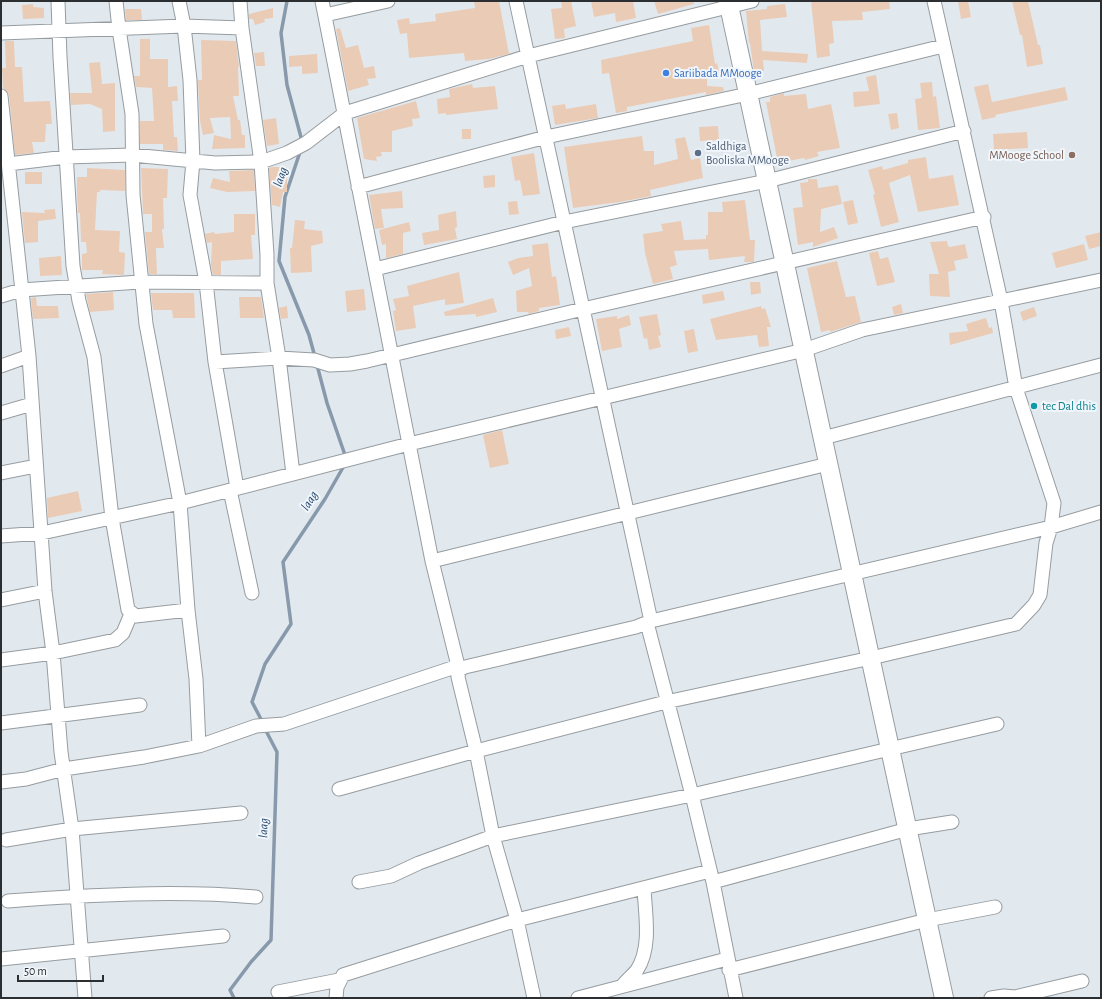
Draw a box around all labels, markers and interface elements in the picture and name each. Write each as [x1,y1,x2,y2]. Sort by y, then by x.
place label: Sariibada MMooge [674,67,762,79]
marker: Sariibada MMooge [661,68,671,78]
place label: Saldhiga Booliska MMooge [706,140,789,166]
marker: Saldhiga Booliska MMooge [693,148,703,158]
place label: MMooge School [989,149,1064,161]
marker: MMooge School [1067,150,1077,160]
water label: laag [272,165,291,189]
place label: tec Dal dhis [1042,400,1096,412]
marker: tec Dal dhis [1029,401,1039,411]
water label: laag [299,489,321,513]
water label: laag [257,817,271,838]
scale bar [18,957,103,983]
text: 50 m [24,965,47,977]

